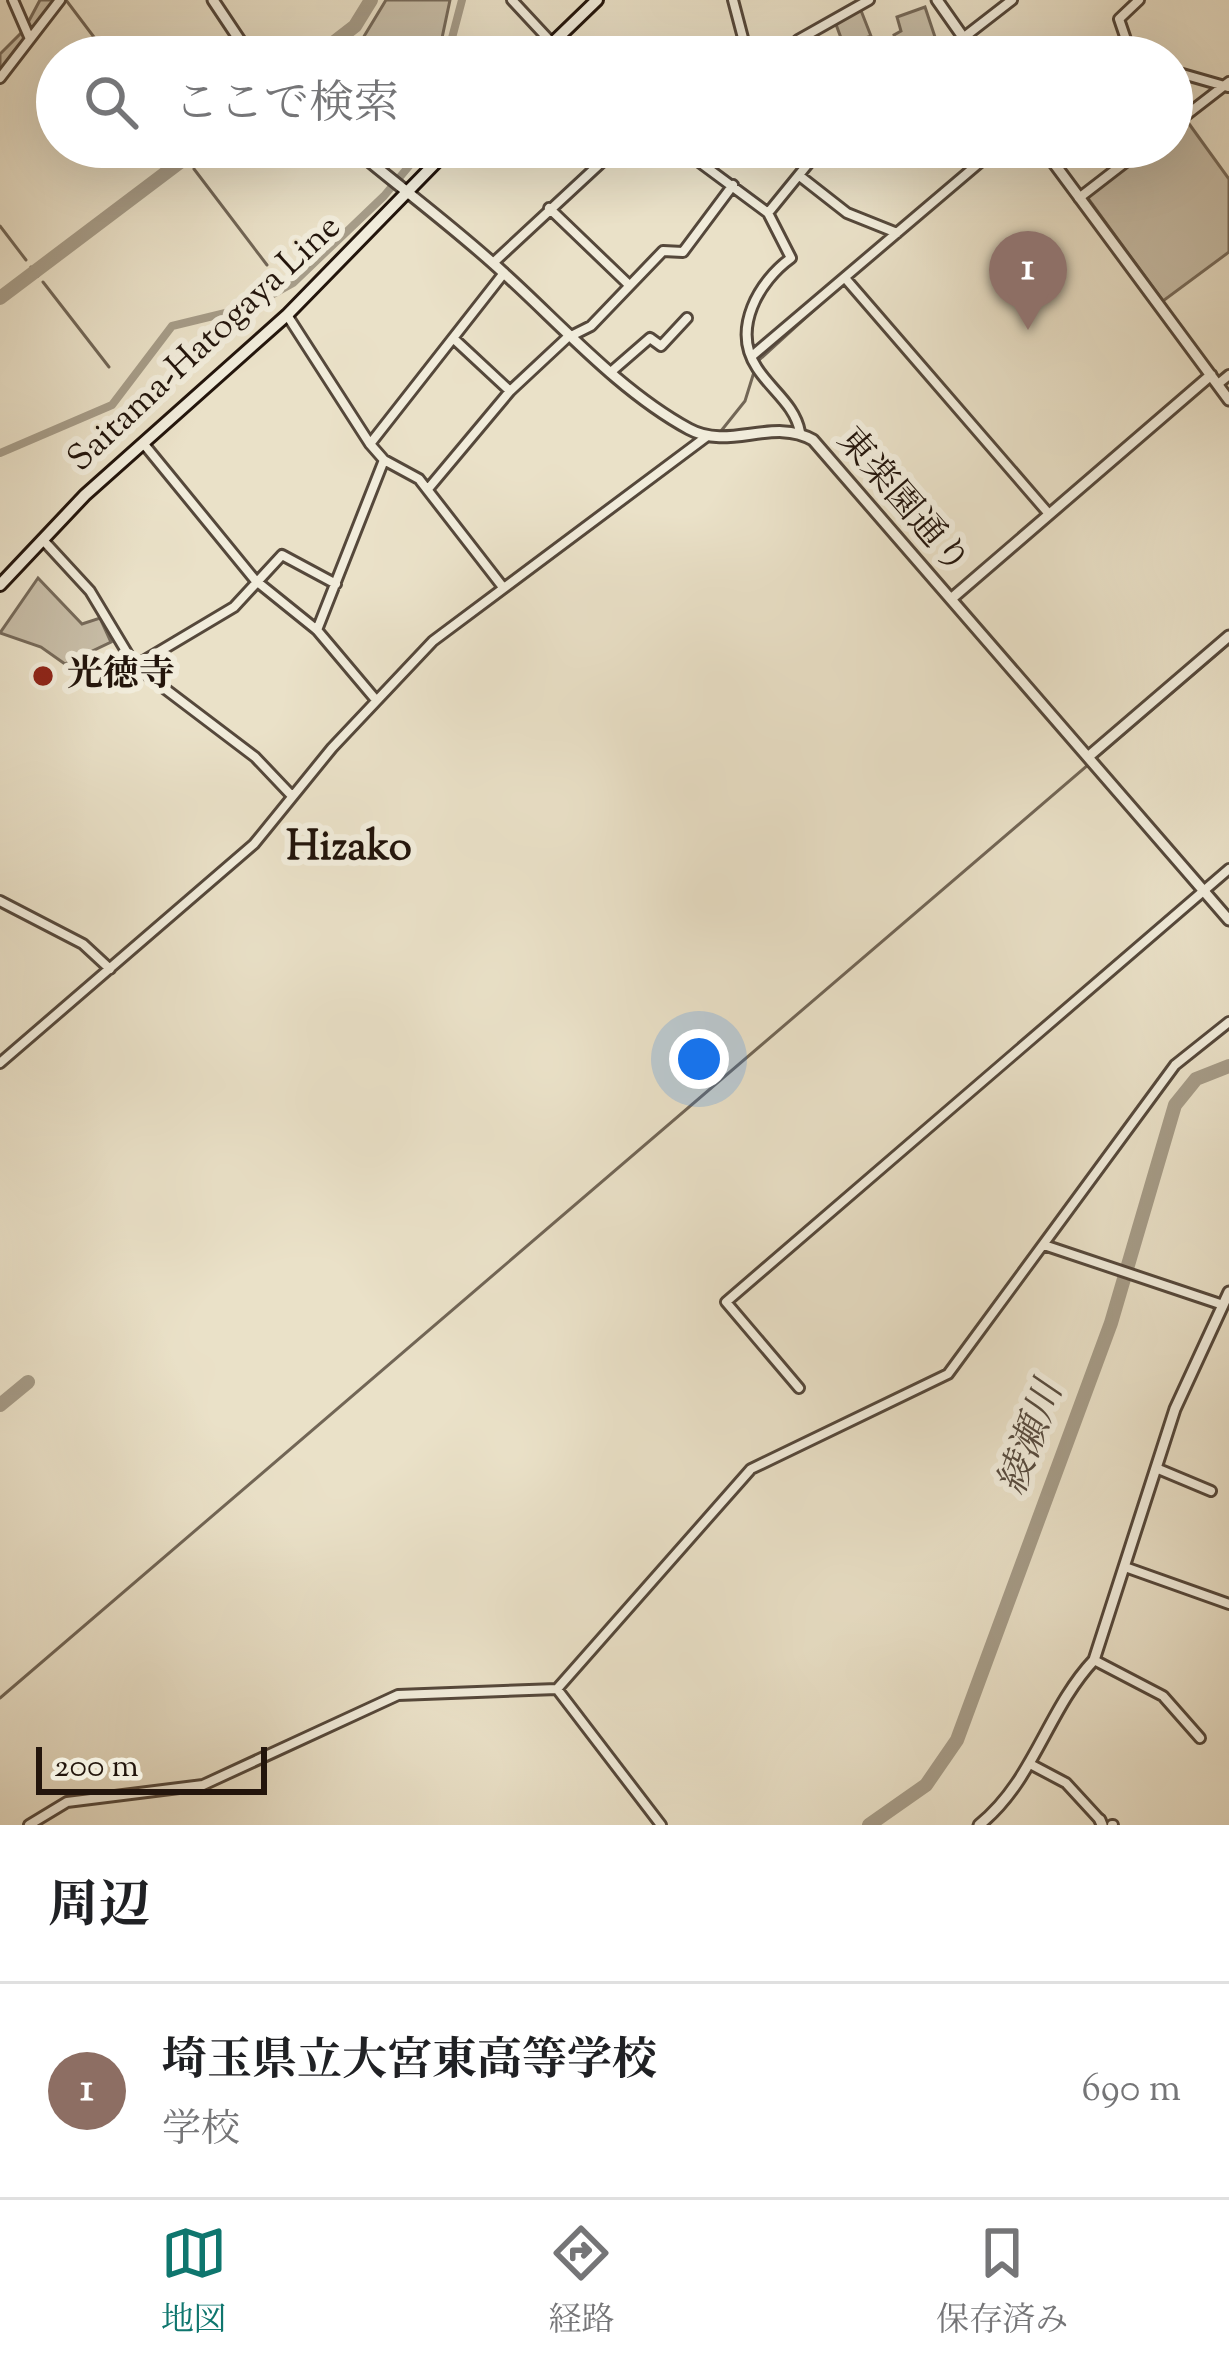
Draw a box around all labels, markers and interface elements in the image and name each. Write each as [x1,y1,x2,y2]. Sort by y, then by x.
search box [36,36,1193,168]
icon: search [78,69,144,135]
text: ここで検索 [174,74,399,139]
street label: Saitama-Hatogaya Line [57,203,353,485]
pin: 1 [989,231,1067,330]
street label: 東楽園通り [823,417,981,587]
place label: 光徳寺 [67,650,175,702]
marker: 光徳寺 [30,663,56,689]
district label: Hizako [286,819,412,879]
your location [669,1029,729,1089]
water label: 綾瀬川 [987,1371,1081,1504]
scale bar [36,1741,267,1794]
text: 200 m [54,1744,139,1792]
text: 周辺 [48,1872,150,1945]
text: 埼玉県立大宮東高等学校 [162,2031,657,2096]
text: 1 [80,2063,94,2119]
text: 690 m [1081,2063,1181,2119]
text: 学校 [162,2104,240,2160]
tab: 地図 [161,2220,227,2346]
tab: 経路 [548,2220,614,2346]
tab: 保存済み [936,2220,1068,2346]

